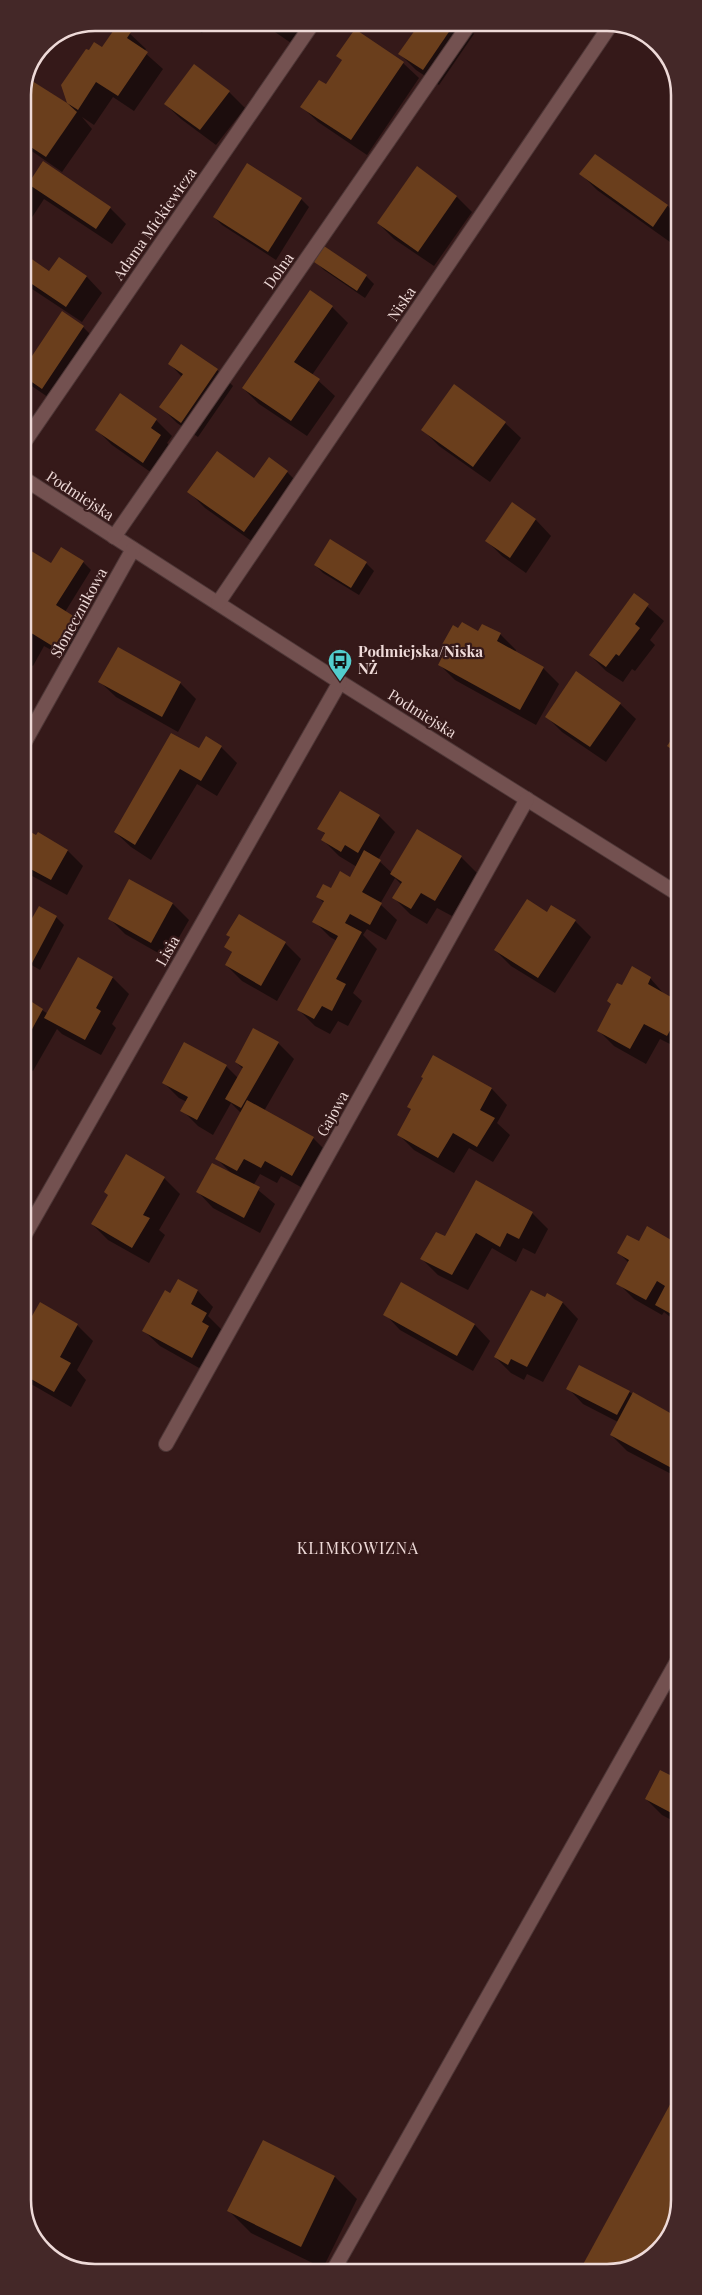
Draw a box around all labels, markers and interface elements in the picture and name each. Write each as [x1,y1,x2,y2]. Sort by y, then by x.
street label: Adama Mickiewicza [107,163,201,284]
street label: Dolna [259,248,298,292]
street label: Niska [383,282,420,324]
street label: Podmiejska [43,466,119,525]
street label: Słonecznikowa [45,564,111,661]
place label: Podmiejska/Niska NŻ [358,641,483,678]
bus stop icon: Podmiejska/Niska NŻ [327,648,353,682]
street label: Podmiejska [385,684,461,742]
street label: Lisia [151,931,184,969]
street label: Gajowa [312,1087,353,1140]
district label: KLIMKOWIZNA [297,1537,419,1558]

